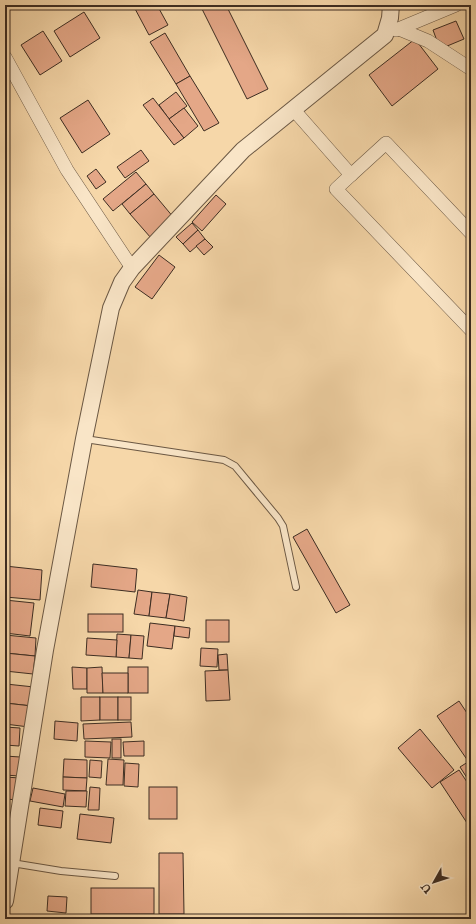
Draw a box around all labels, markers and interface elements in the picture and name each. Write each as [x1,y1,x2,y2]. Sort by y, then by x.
north arrow [414,862,454,902]
text: U [418,879,436,896]

